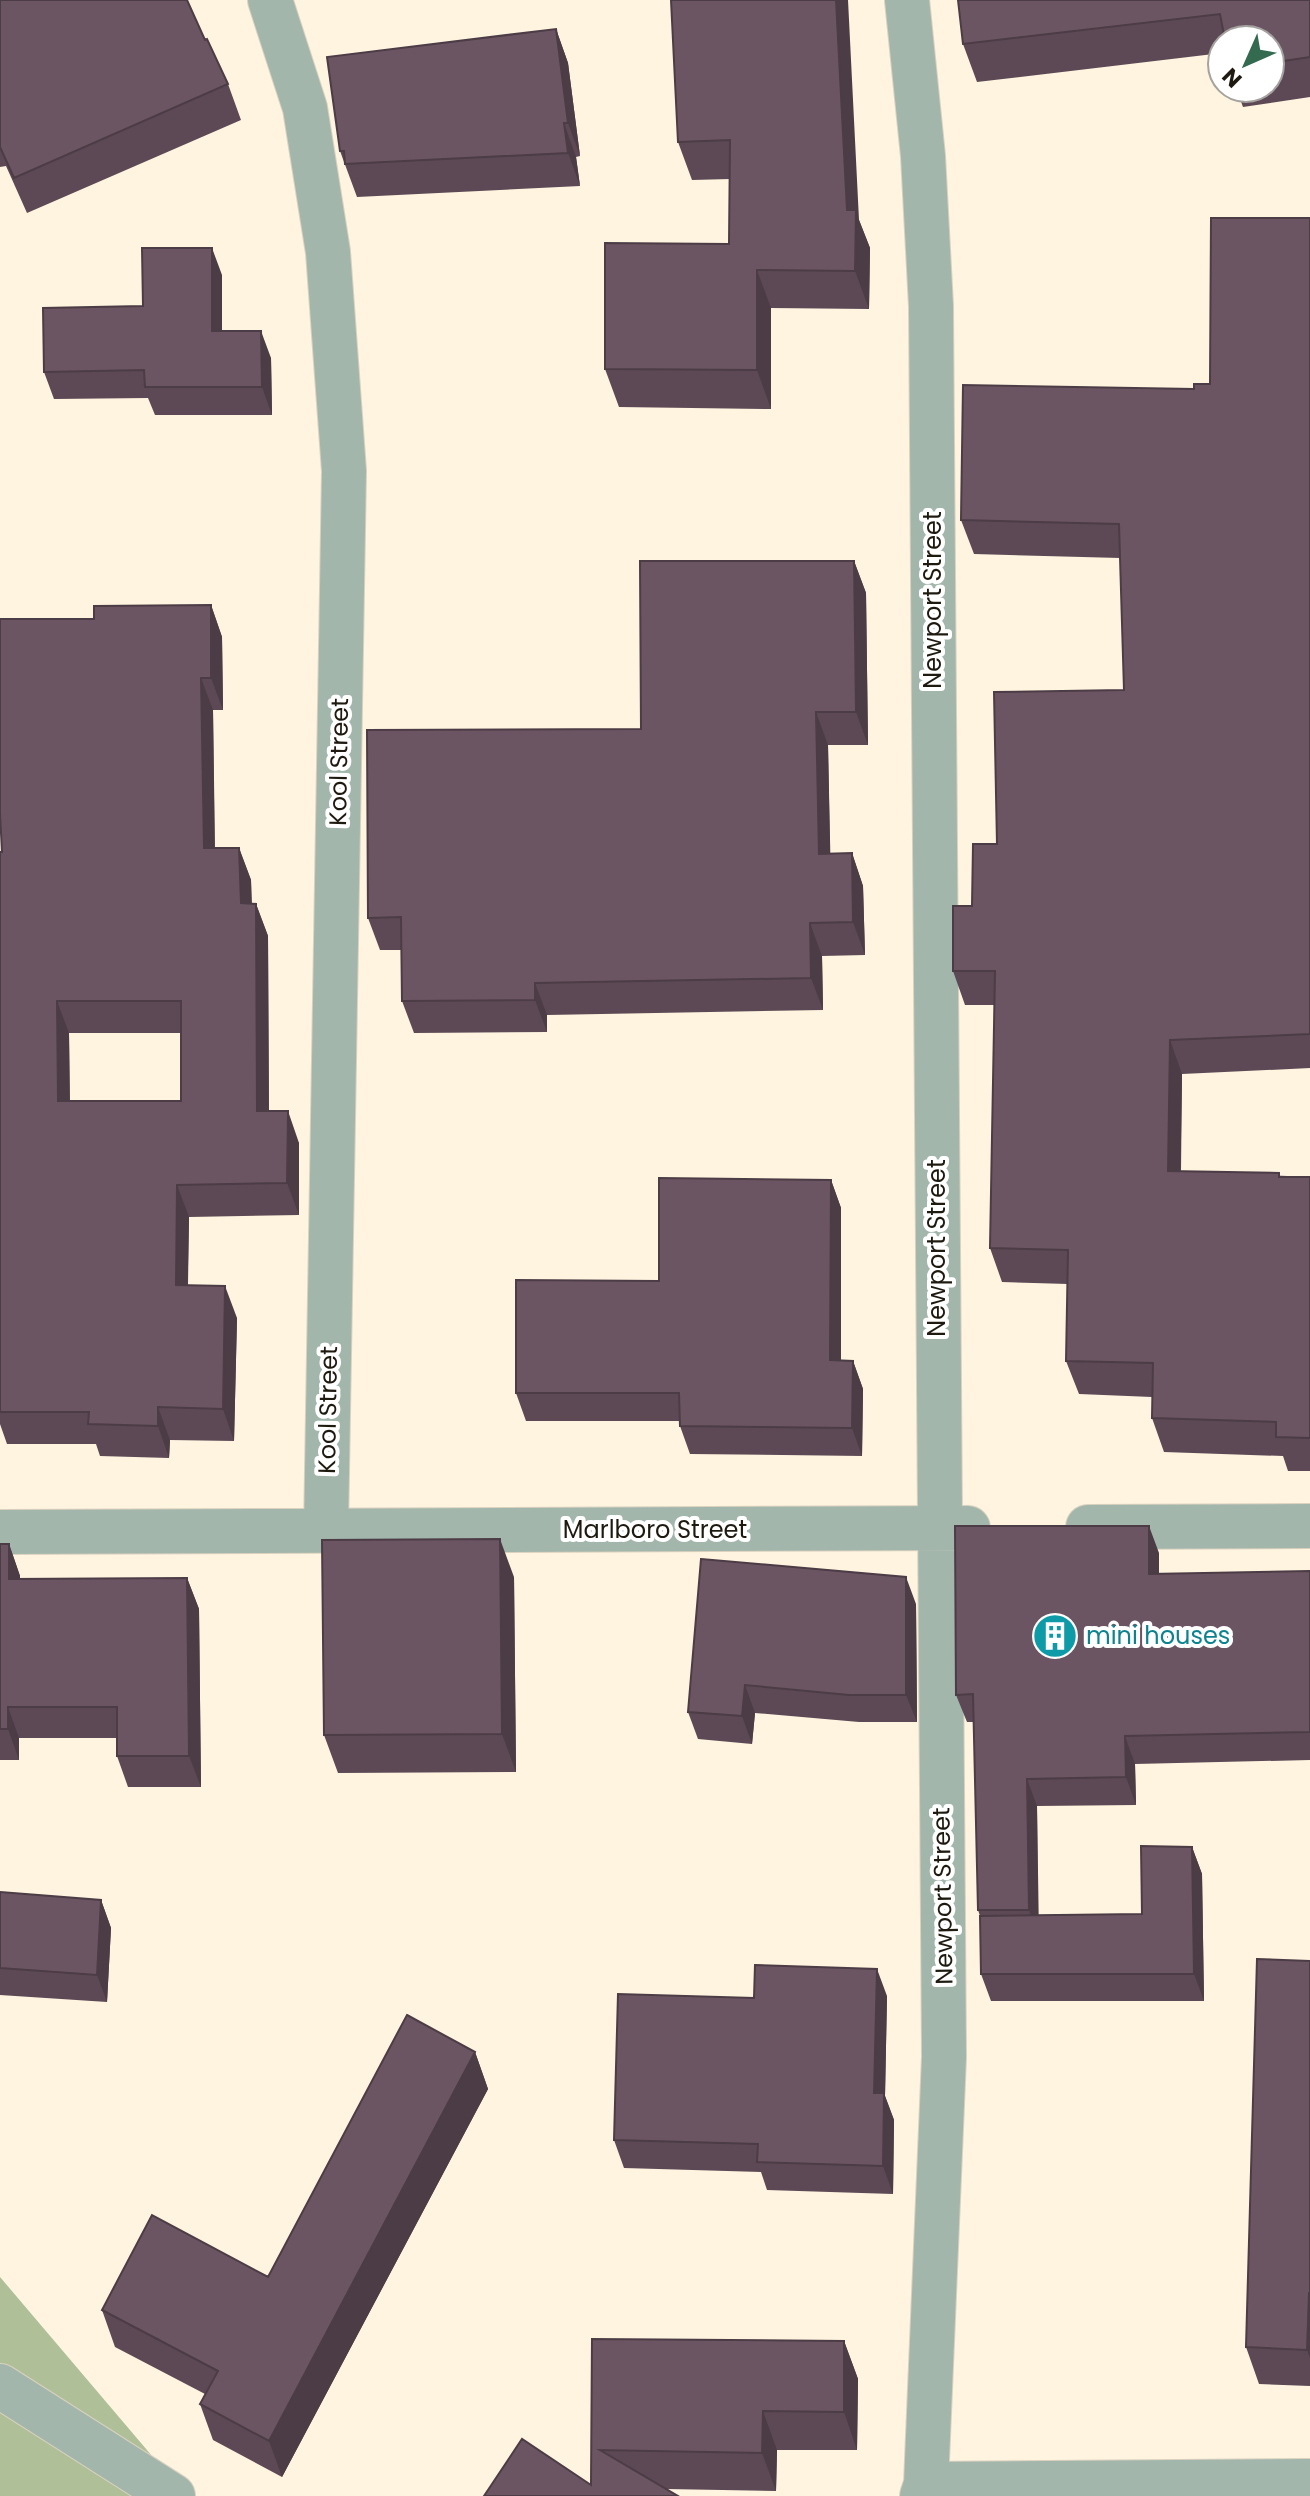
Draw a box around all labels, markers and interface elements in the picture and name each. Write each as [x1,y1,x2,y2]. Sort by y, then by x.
north arrow [1206,24,1286,104]
text: N [1215,61,1249,95]
street label: Newport Street [916,511,949,689]
street label: Kool Street [321,698,356,826]
street label: Newport Street [920,1159,953,1337]
street label: Kool Street [310,1346,345,1474]
street label: Marlboro Street [563,1513,747,1546]
building icon: mini houses [1031,1612,1079,1660]
place label: mini houses [1086,1619,1230,1652]
street label: Newport Street [924,1807,961,1985]

